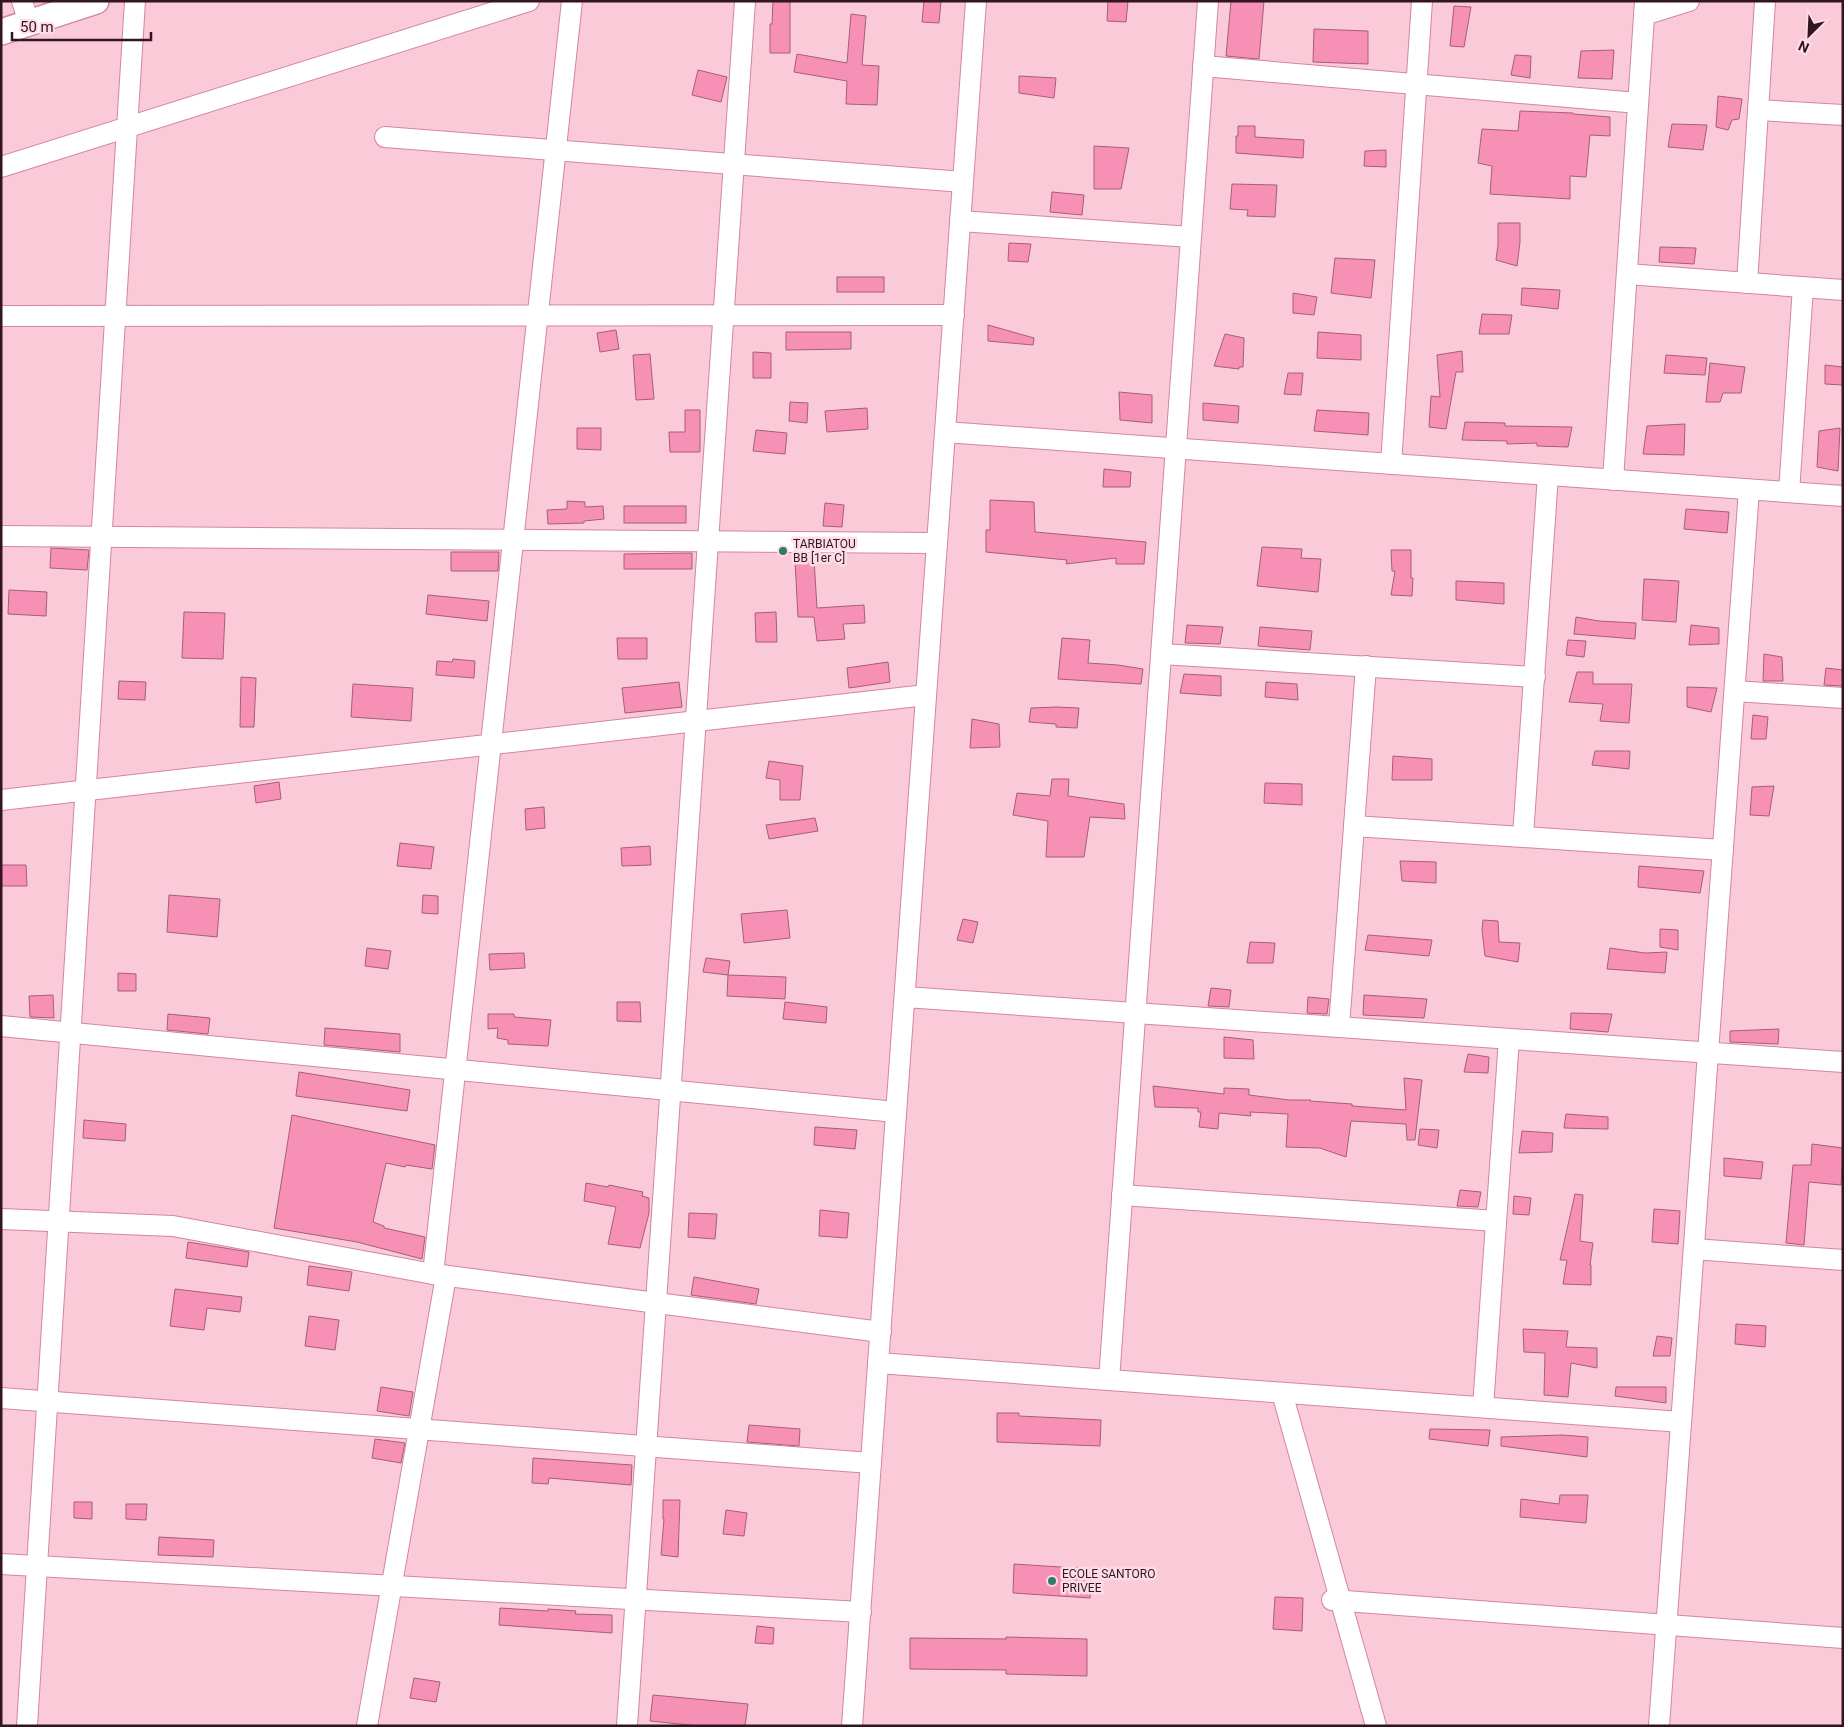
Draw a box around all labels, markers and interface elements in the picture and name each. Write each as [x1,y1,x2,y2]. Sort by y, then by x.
scale bar [12,10,151,42]
north arrow [1784,10,1834,60]
text: 50 m [20,18,54,36]
text: N [1796,38,1811,56]
place label: TARBIATOU BB [1er C] [793,537,856,565]
marker: TARBIATOU BB [1er C] [777,545,789,557]
place label: ECOLE SANTORO PRIVEE [1062,1567,1155,1595]
marker: ECOLE SANTORO PRIVEE [1046,1575,1058,1587]

